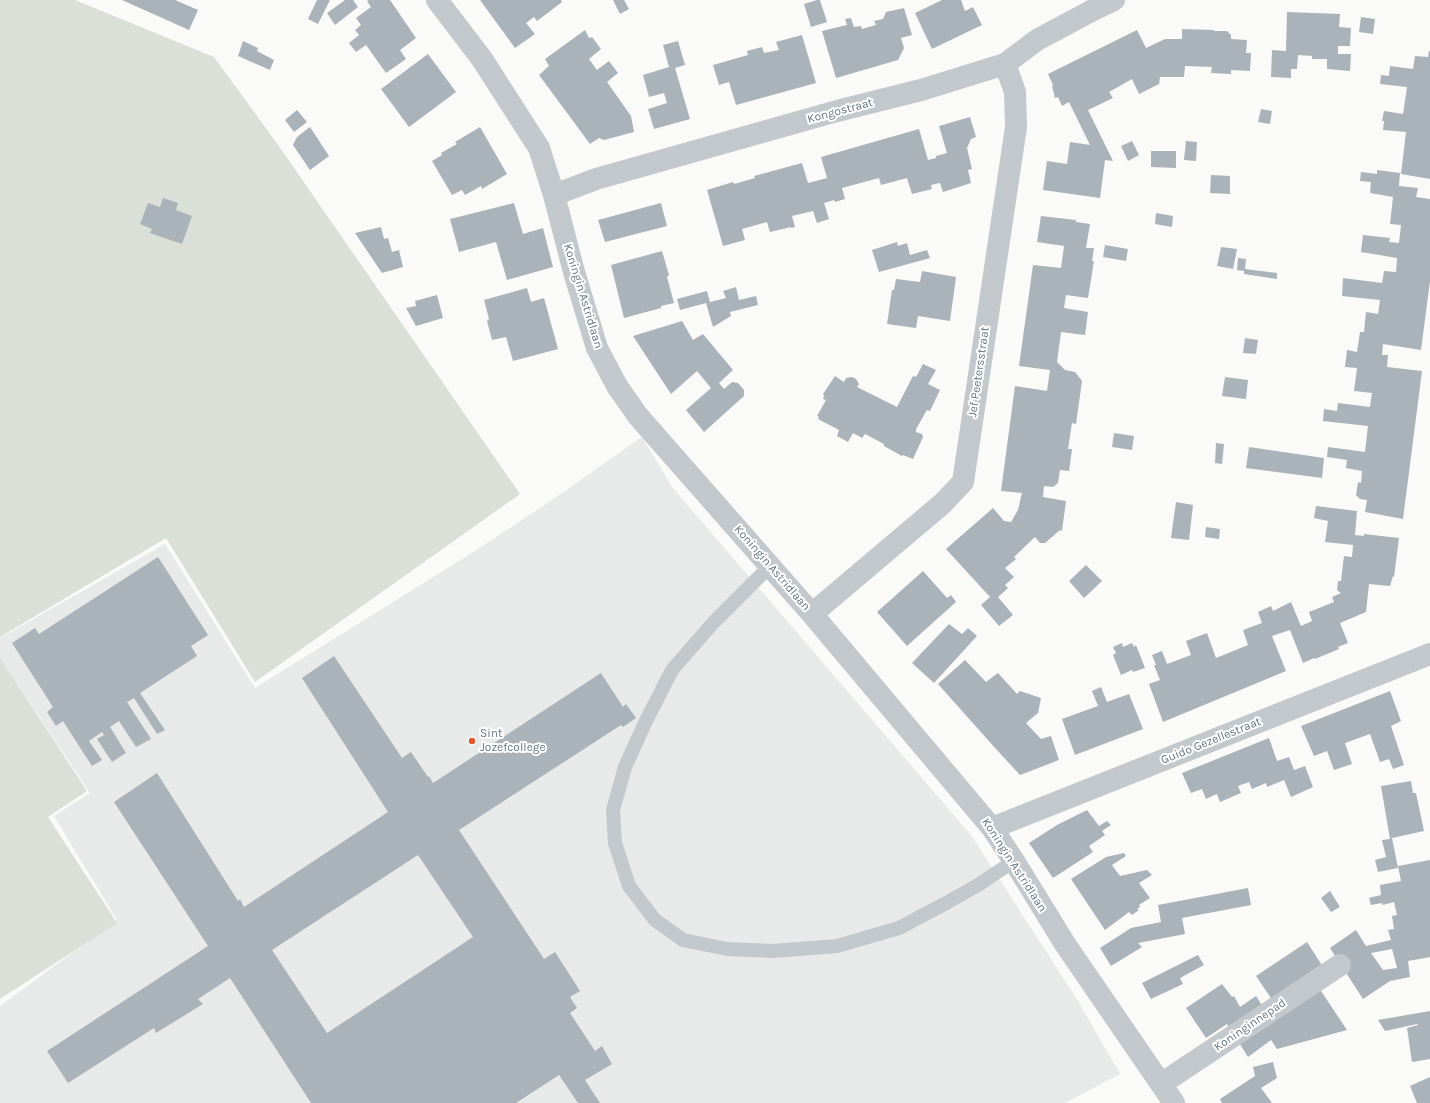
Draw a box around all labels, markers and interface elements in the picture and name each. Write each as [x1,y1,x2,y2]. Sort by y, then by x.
street label: Kongostraat [806,95,874,127]
street label: Koningin Astridlaan [560,242,606,350]
street label: Jef Peetersstraat [966,326,992,418]
street label: Koningin Astridlaan [731,522,813,614]
street label: Guido Gezellestraat [1159,714,1263,768]
place label: Sint Jozefcollege [480,727,546,755]
marker: Sint Jozefcollege [467,736,477,746]
street label: Koningin Astridlaan [978,815,1050,915]
street label: Koninginnepad [1211,996,1289,1054]

